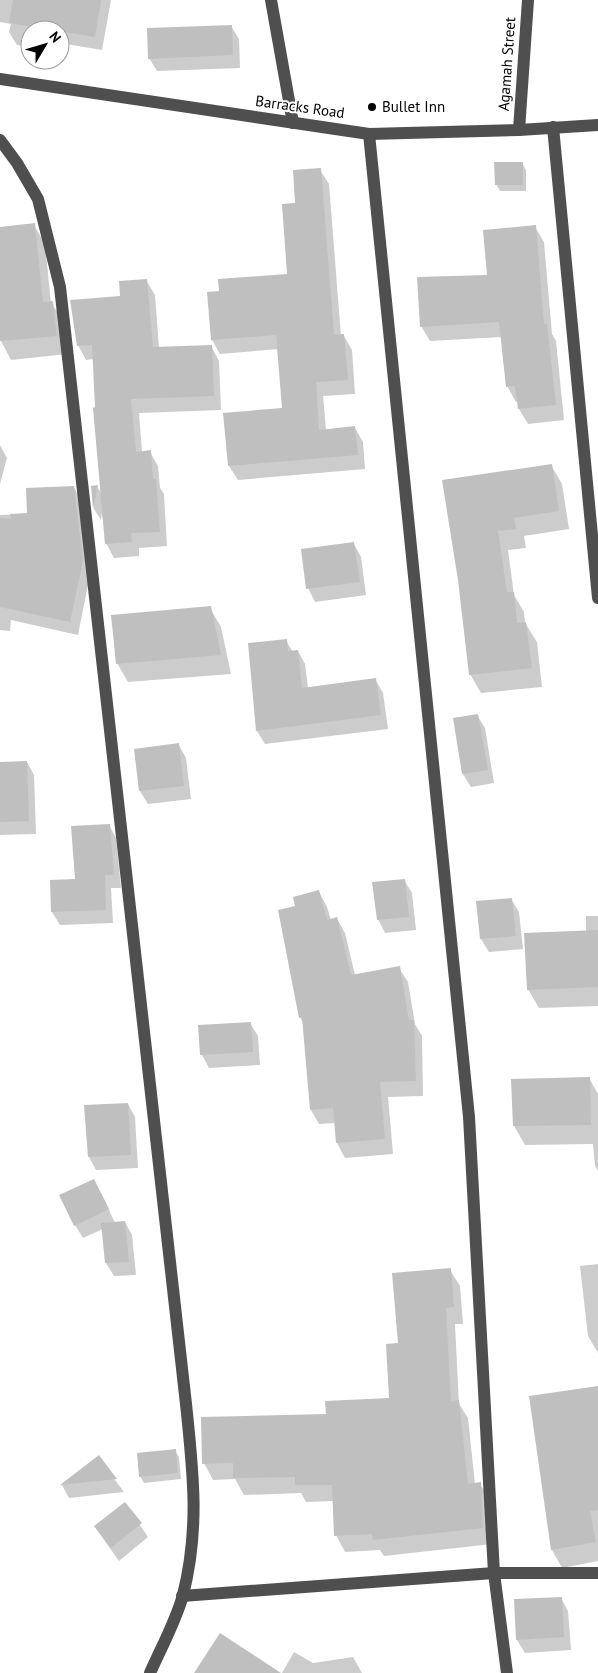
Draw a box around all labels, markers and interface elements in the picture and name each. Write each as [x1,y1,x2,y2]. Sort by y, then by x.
street label: Agamah Street [494,16,519,112]
north arrow [20,20,70,70]
text: N [45,28,65,46]
street label: Barracks Road [254,91,346,122]
place label: Bullet Inn [382,97,445,116]
marker: Bullet Inn [366,101,378,113]

